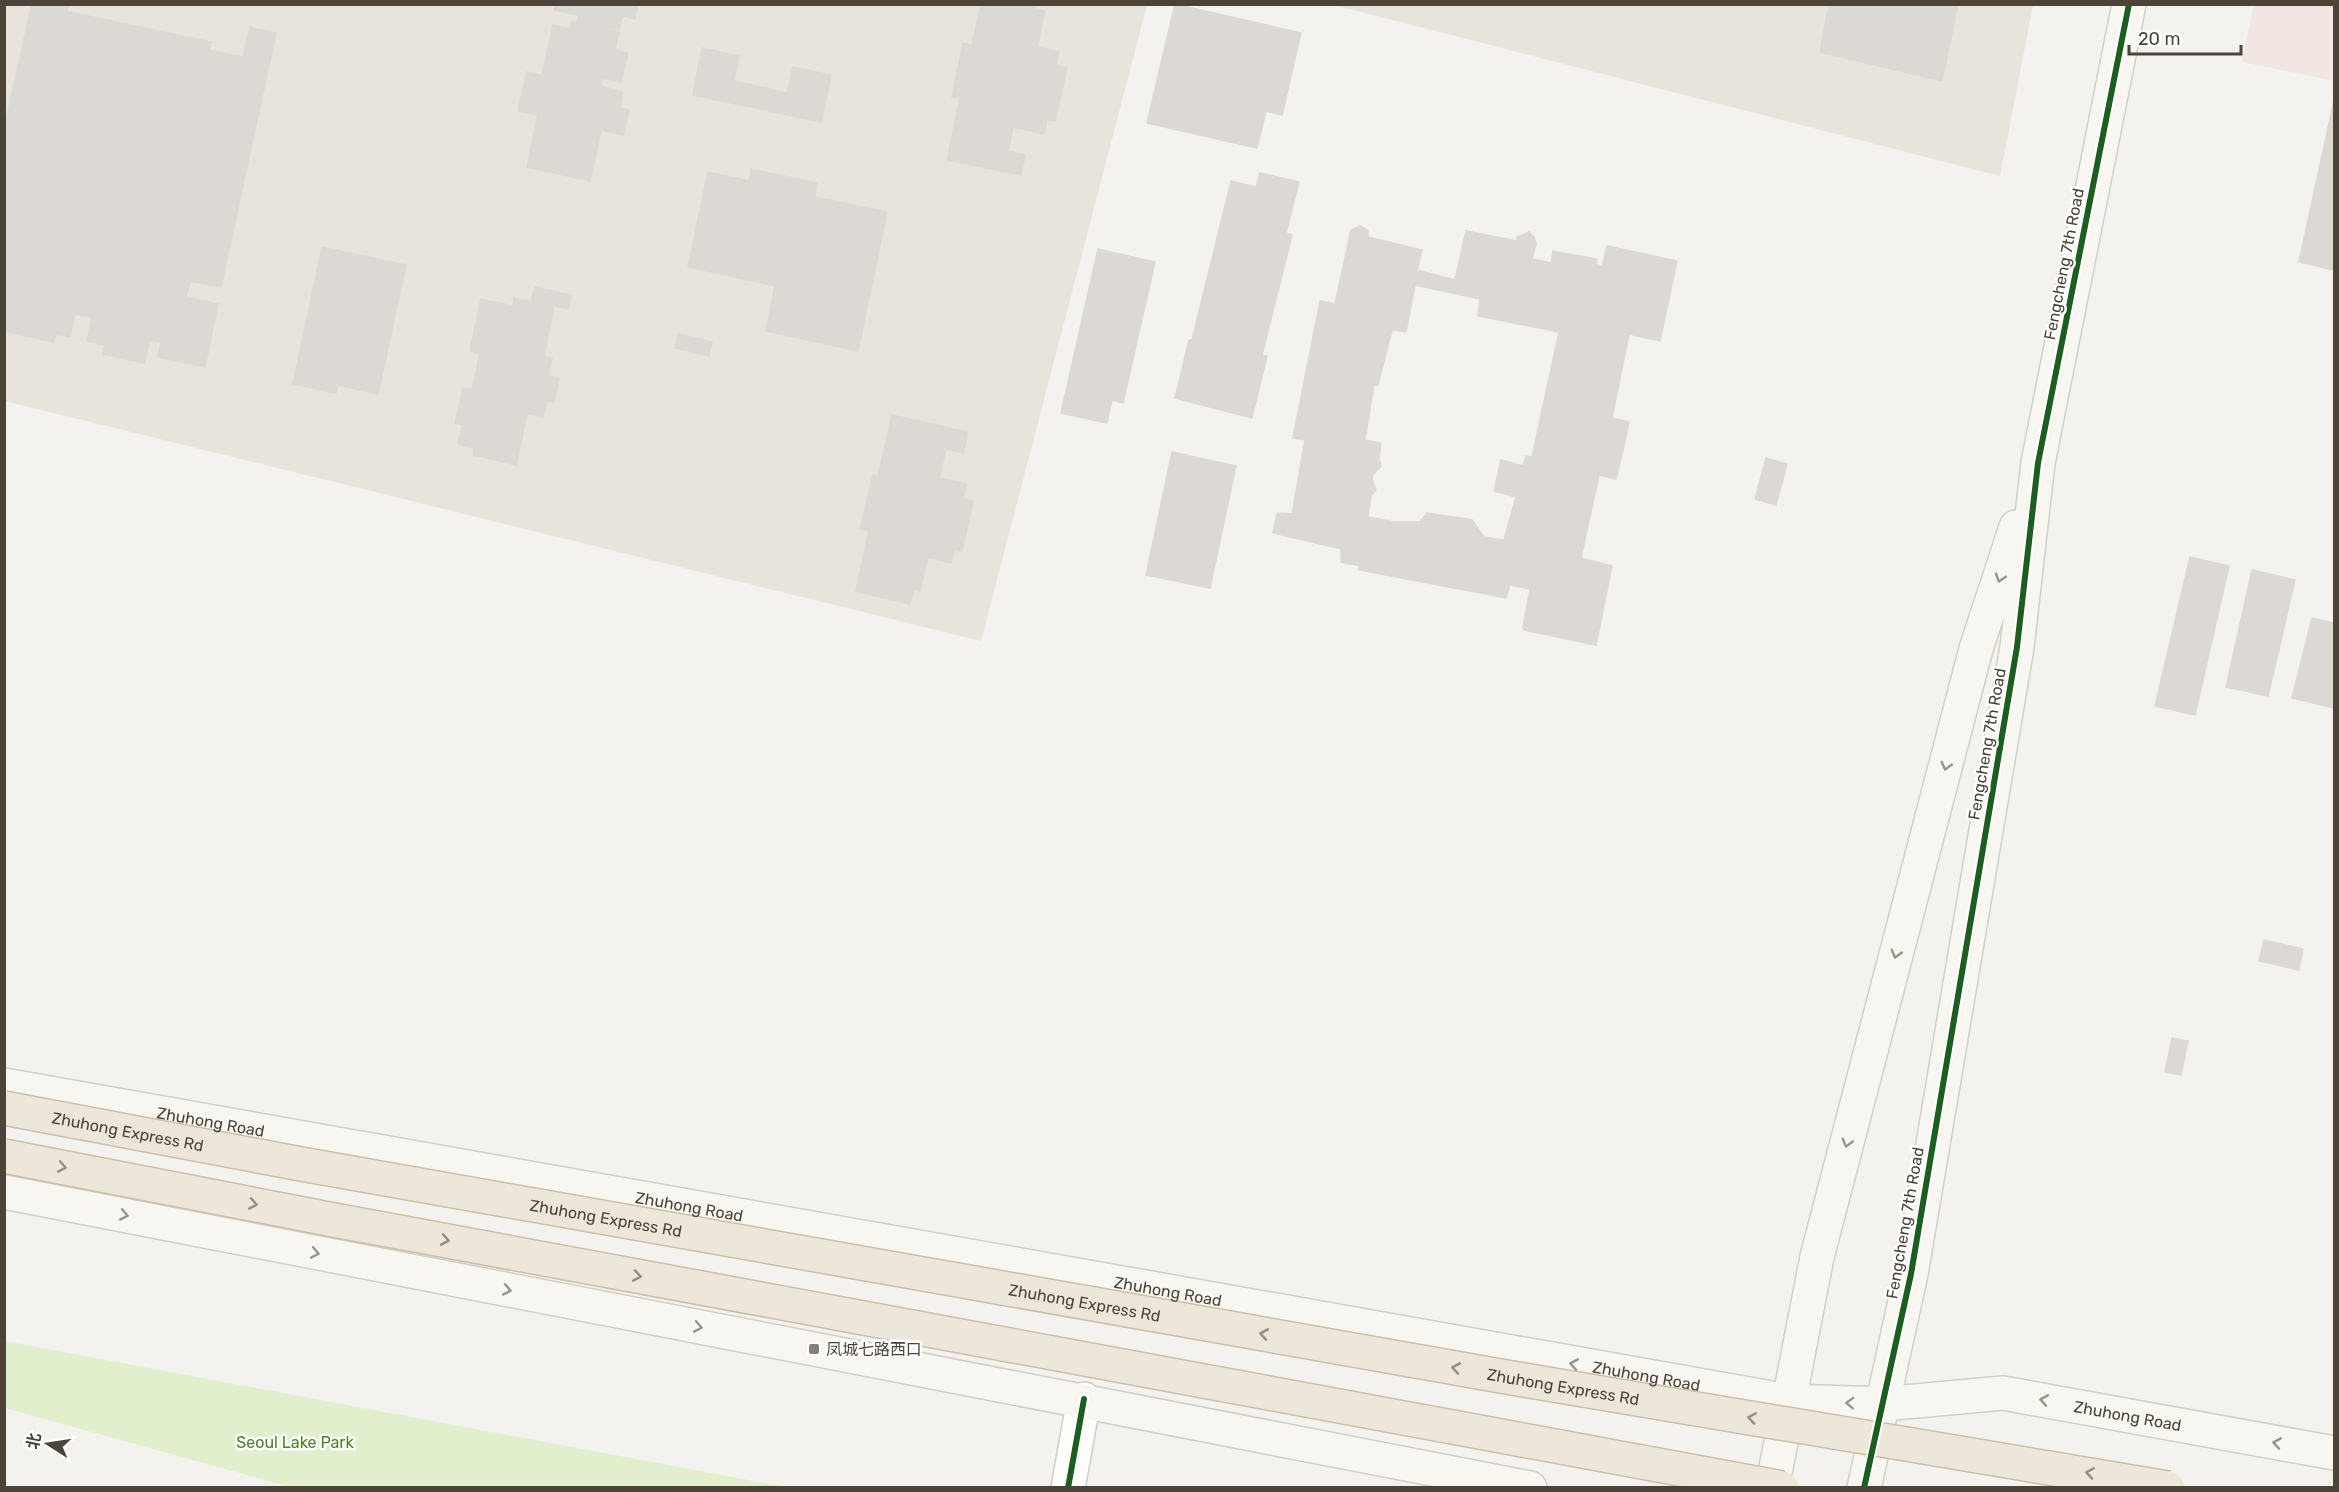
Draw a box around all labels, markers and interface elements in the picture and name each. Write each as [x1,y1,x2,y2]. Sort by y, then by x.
scale bar [2129,18,2242,56]
text: 20 m [2138,28,2180,50]
street label: Fengcheng 7th Road [2040,187,2088,341]
one-way arrow [1994,572,2007,583]
street label: Fengcheng 7th Road [1964,666,2010,822]
one-way arrow [1940,761,1953,771]
one-way arrow [1891,949,1904,959]
street label: Zhuhong Road [155,1103,266,1140]
street label: Zhuhong Express Rd [50,1108,205,1155]
one-way arrow [1841,1138,1854,1148]
street label: Fengcheng 7th Road [1882,1145,1928,1301]
one-way arrow [57,1160,67,1173]
street label: Zhuhong Road [634,1187,745,1225]
street label: Zhuhong Express Rd [529,1195,684,1241]
one-way arrow [248,1197,258,1210]
one-way arrow [118,1208,128,1221]
one-way arrow [440,1234,450,1246]
one-way arrow [310,1246,320,1259]
one-way arrow [631,1269,641,1282]
street label: Zhuhong Road [1113,1272,1223,1310]
street label: Zhuhong Express Rd [1007,1280,1162,1325]
one-way arrow [501,1283,511,1296]
one-way arrow [693,1320,703,1333]
one-way arrow [1260,1329,1269,1341]
place label: 凤城七路西口 [826,1340,922,1359]
marker: 凤城七路西口 [807,1342,821,1356]
street label: Zhuhong Road [1591,1357,1702,1395]
one-way arrow [1570,1358,1580,1371]
one-way arrow [1452,1362,1462,1375]
street label: Zhuhong Express Rd [1486,1364,1641,1409]
one-way arrow [2039,1394,2049,1407]
one-way arrow [1846,1397,1855,1410]
street label: Zhuhong Road [2072,1397,2183,1435]
one-way arrow [1747,1412,1757,1424]
north arrow [18,1414,78,1474]
text: 北 [23,1431,45,1451]
park label: Seoul Lake Park [236,1433,354,1452]
one-way arrow [2272,1437,2282,1450]
one-way arrow [2085,1467,2095,1480]

